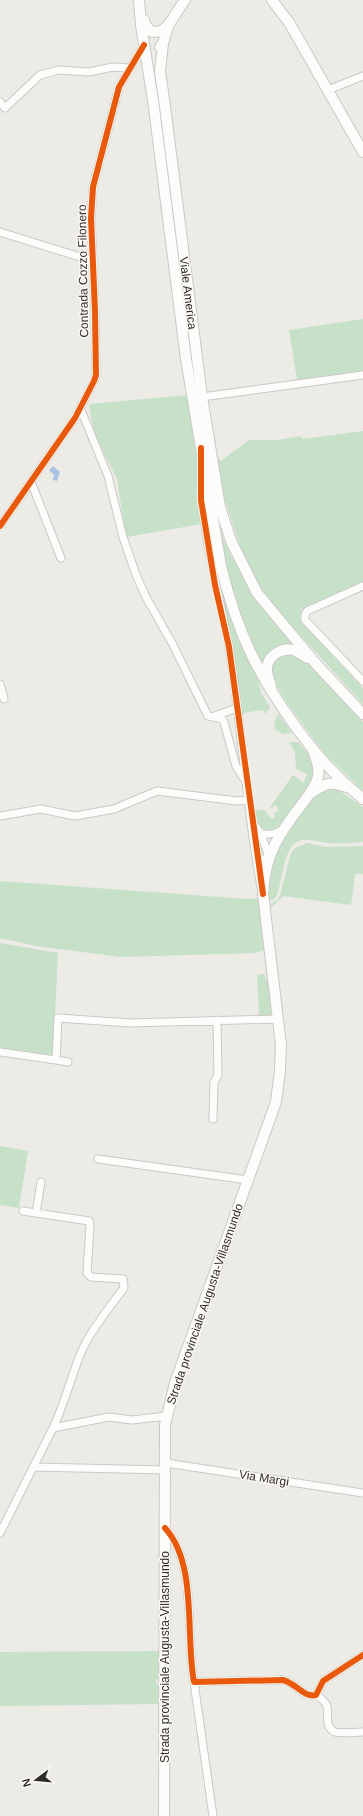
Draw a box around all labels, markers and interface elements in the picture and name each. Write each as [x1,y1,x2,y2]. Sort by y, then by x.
street label: Contrada Cozzo Filonero [75,204,91,338]
street label: Viale America [177,256,199,330]
street label: Strada provinciale Augusta-Villasmundo [164,1201,246,1406]
street label: Via Margi [238,1467,290,1489]
street label: Strada provinciale Augusta-Villasmundo [158,1551,172,1763]
north arrow [16,1760,56,1800]
text: N [20,1777,33,1788]

